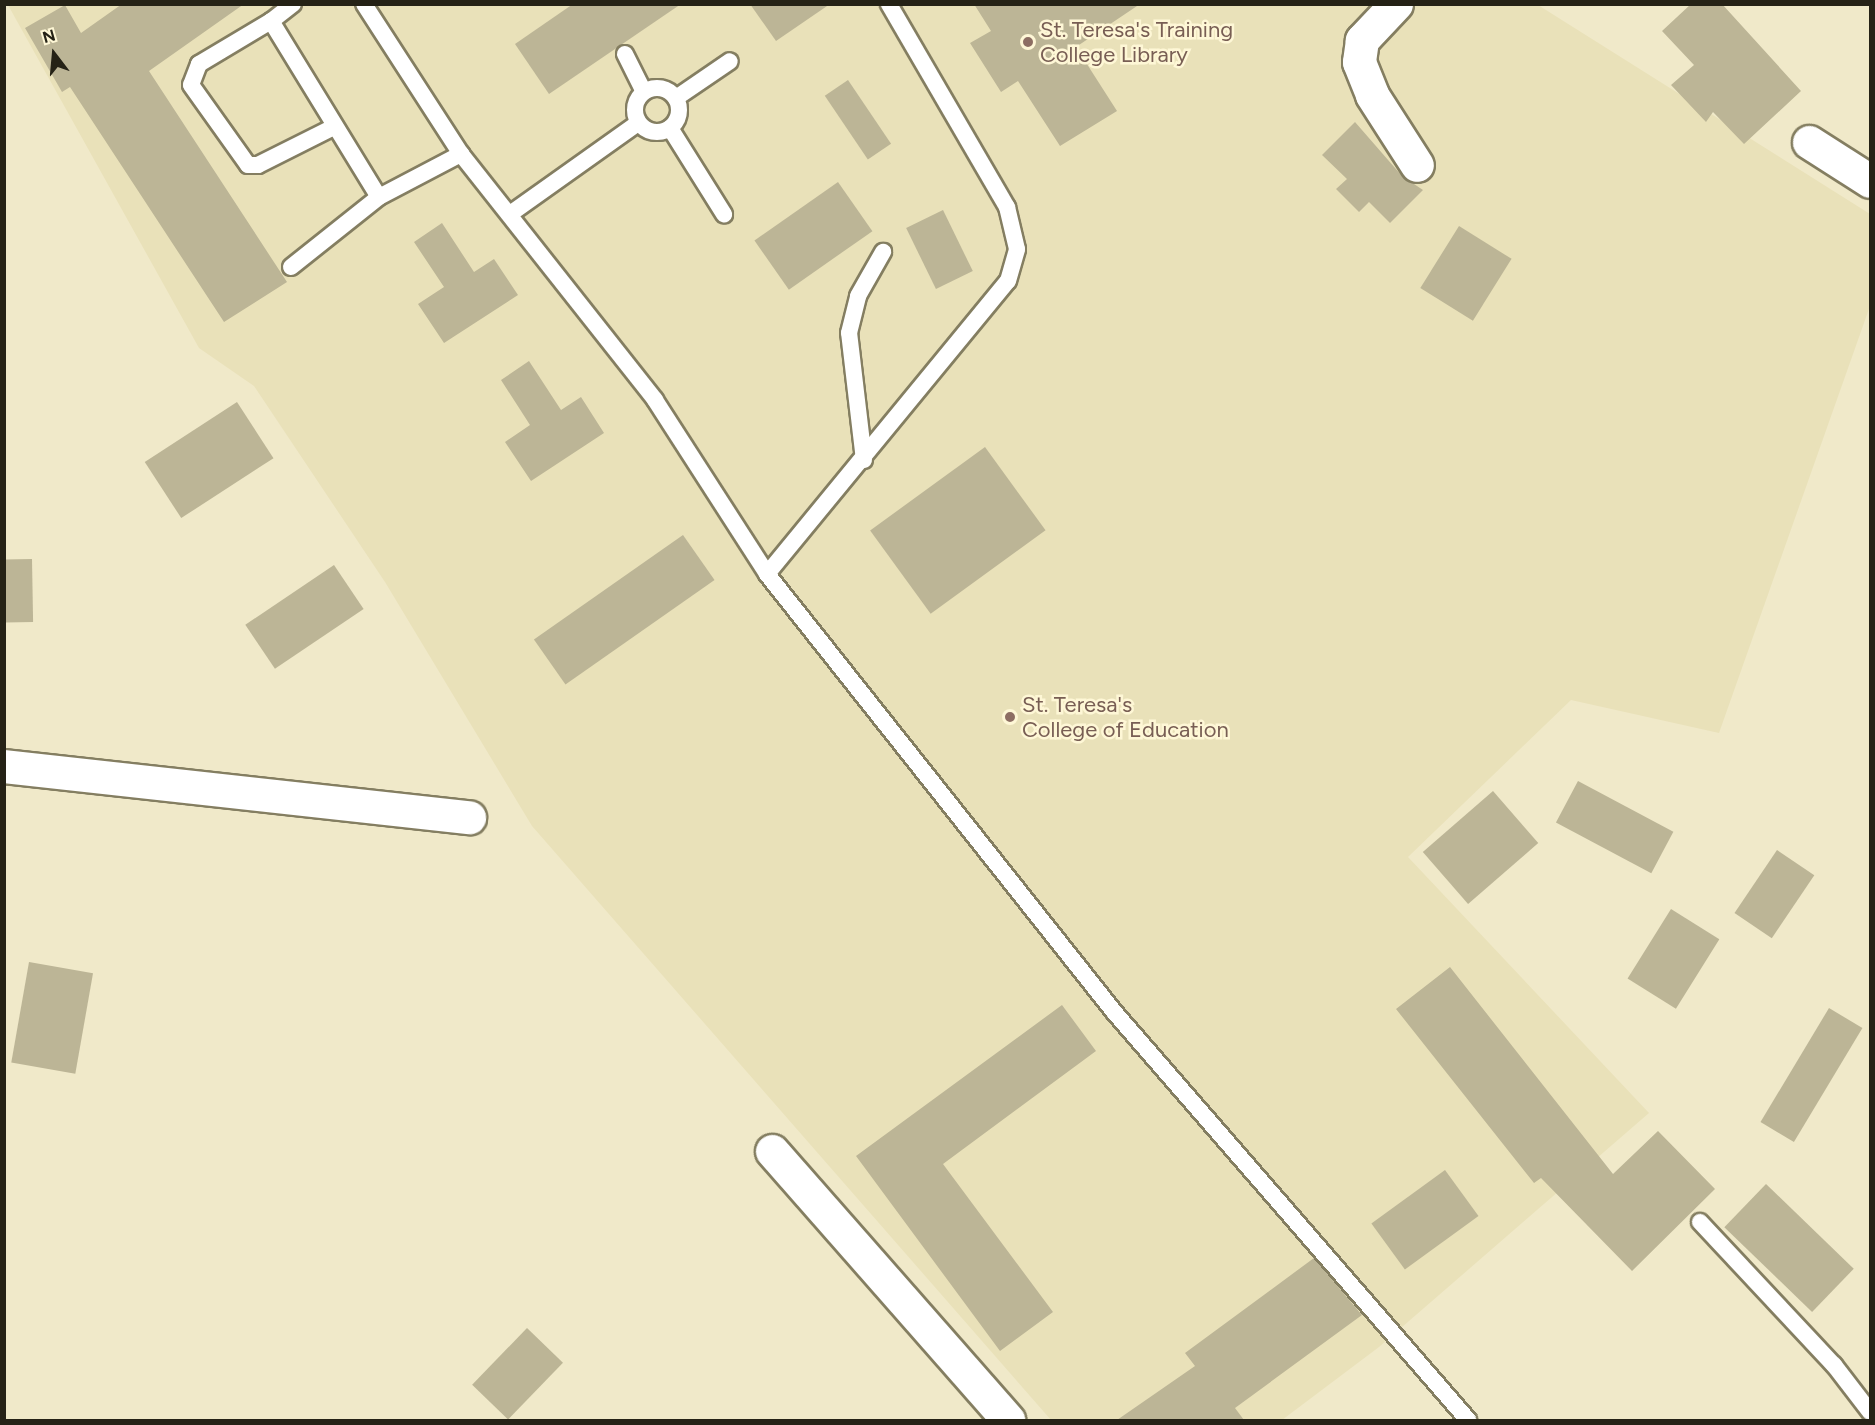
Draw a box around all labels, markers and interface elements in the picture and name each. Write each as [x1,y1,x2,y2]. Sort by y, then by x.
place label: St. Teresa's Training College Library [1040,16,1233,68]
north arrow [24,24,84,84]
text: N [40,25,57,47]
marker: St. Teresa's Training College Library [1021,35,1035,49]
place label: St. Teresa's College of Education [1022,691,1229,742]
marker: St. Teresa's College of Education [1003,710,1017,724]

